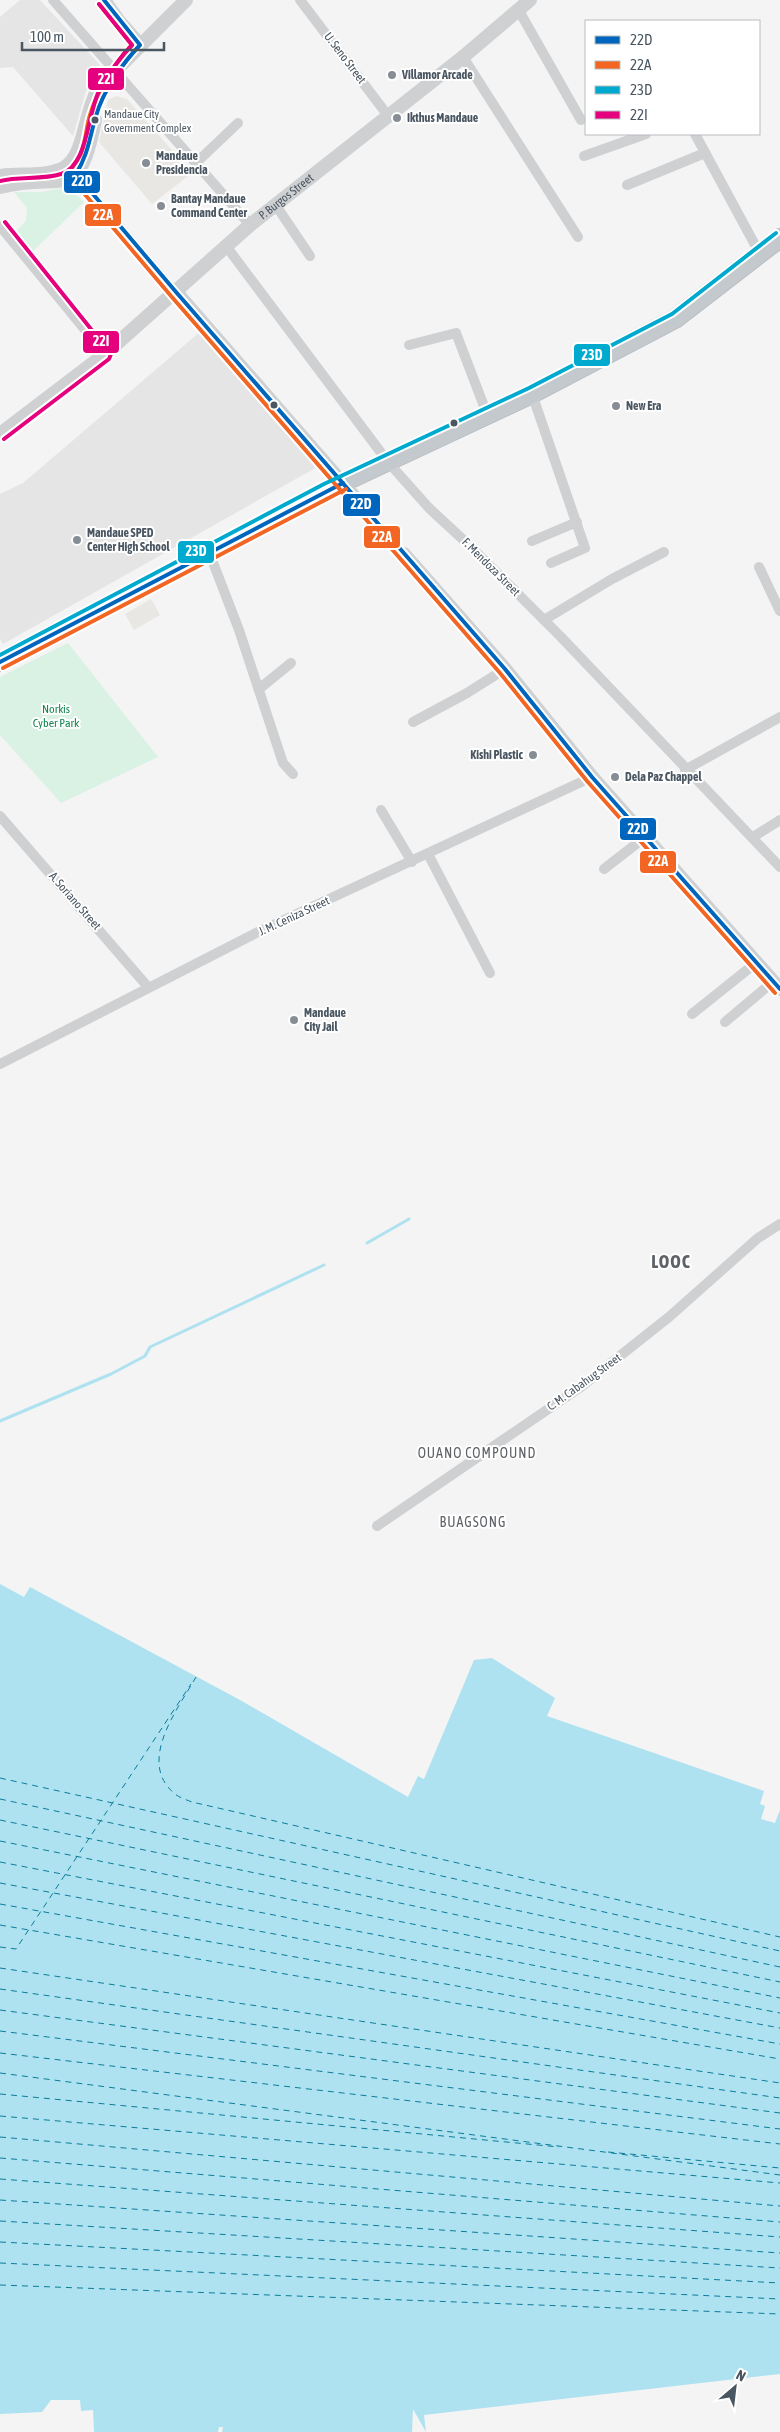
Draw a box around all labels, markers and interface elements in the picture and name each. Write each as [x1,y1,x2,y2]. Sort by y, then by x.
scale bar [22,20,165,52]
legend [585,20,760,135]
text: 100 m [30,28,64,45]
street label: U. Seno Street [321,30,369,87]
text: 22D [630,31,653,48]
text: 22A [630,56,652,73]
line badge: 22I [87,67,125,91]
place label: Villamor Arcade [401,68,473,82]
marker: Villamor Arcade [386,69,398,81]
text: 22I [98,71,114,87]
text: 23D [630,81,653,98]
text: 22I [630,106,648,123]
place label: Mandaue City Government Complex [104,108,192,134]
place label: Ikthus Mandaue [407,111,479,125]
marker: Ikthus Mandaue [391,112,403,124]
marker: Mandaue City Government Complex [90,115,100,125]
place label: Mandaue Presidencia [156,149,208,177]
marker: Mandaue Presidencia [140,157,152,169]
line badge: 22D [63,170,101,194]
street label: P. Burgos Street [256,170,317,222]
text: 22D [72,173,93,189]
place label: Bantay Mandaue Command Center [171,192,248,220]
marker: Bantay Mandaue Command Center [155,200,167,212]
line badge: 22A [84,203,122,227]
text: 22A [93,207,113,223]
line badge: 22I [82,330,120,354]
text: 22I [93,333,109,349]
line badge: 23D [573,343,611,367]
text: 23D [582,347,603,363]
place label: New Era [626,399,662,413]
unlabelled marker [269,400,279,410]
marker: New Era [610,400,622,412]
unlabelled marker [449,418,459,428]
line badge: 22D [342,493,381,517]
text: 22D [351,496,372,512]
line badge: 22A [363,525,401,549]
place label: Mandaue SPED Center High School [87,526,171,554]
text: 22A [372,529,392,545]
marker: Mandaue SPED Center High School [71,534,83,546]
street label: F. Mendoza Street [459,535,523,599]
line badge: 23D [177,540,215,564]
text: 23D [186,543,207,559]
park label: Norkis Cyber Park [33,702,80,730]
place label: Kishi Plastic [470,748,524,762]
marker: Kishi Plastic [527,749,539,761]
place label: Dela Paz Chappel [625,770,702,784]
marker: Dela Paz Chappel [609,771,621,783]
line badge: 22D [619,817,657,841]
text: 22D [628,821,649,837]
line badge: 22A [639,850,677,874]
text: 22A [648,853,668,869]
street label: A. Soriano Street [46,869,104,933]
street label: J. M. Ceniza Street [256,893,332,939]
place label: Mandaue City Jail [304,1006,347,1034]
marker: Mandaue City Jail [288,1014,300,1026]
district label: LOOC [651,1251,691,1272]
street label: C. M. Cabahug Street [544,1350,624,1414]
district label: OUANO COMPOUND [418,1445,536,1461]
district label: BUAGSONG [440,1514,506,1530]
north arrow [710,2362,760,2412]
text: N [734,2367,749,2385]

